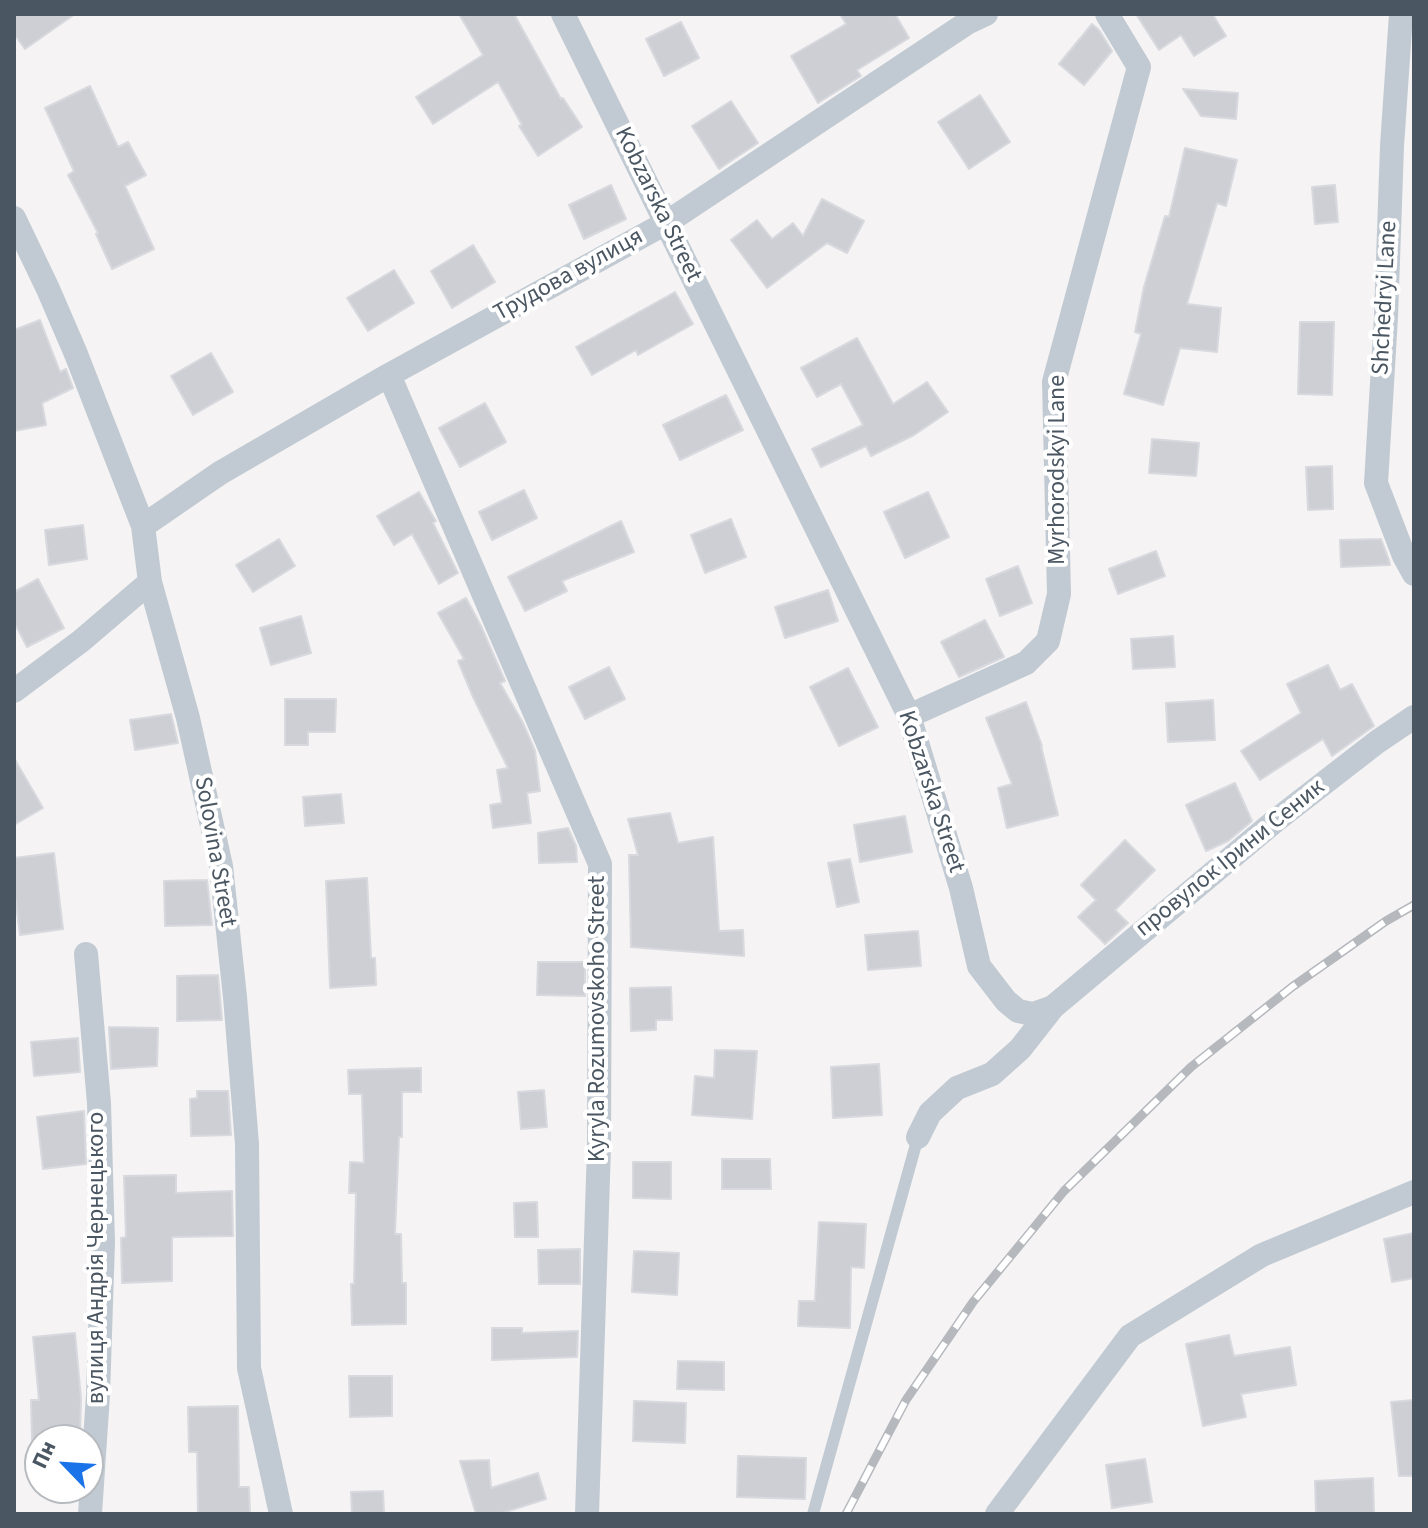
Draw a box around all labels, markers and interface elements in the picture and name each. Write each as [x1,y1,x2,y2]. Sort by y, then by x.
street label: Kobzarska Street [607,123,707,287]
street label: Shchedryi Lane [1368,220,1404,376]
street label: Трудова вулиця [489,223,649,329]
street label: Myrhorodskyi Lane [1045,375,1073,565]
street label: Kobzarska Street [890,707,970,877]
street label: провулок Ірини Сеник [1131,774,1331,944]
street label: Solovina Street [187,775,241,929]
street label: Kyryla Rozumovskoho Street [585,876,613,1162]
street label: вулиця Андрія Чернецького [84,1112,112,1404]
north arrow [24,1424,104,1504]
text: Пн [24,1436,64,1474]

